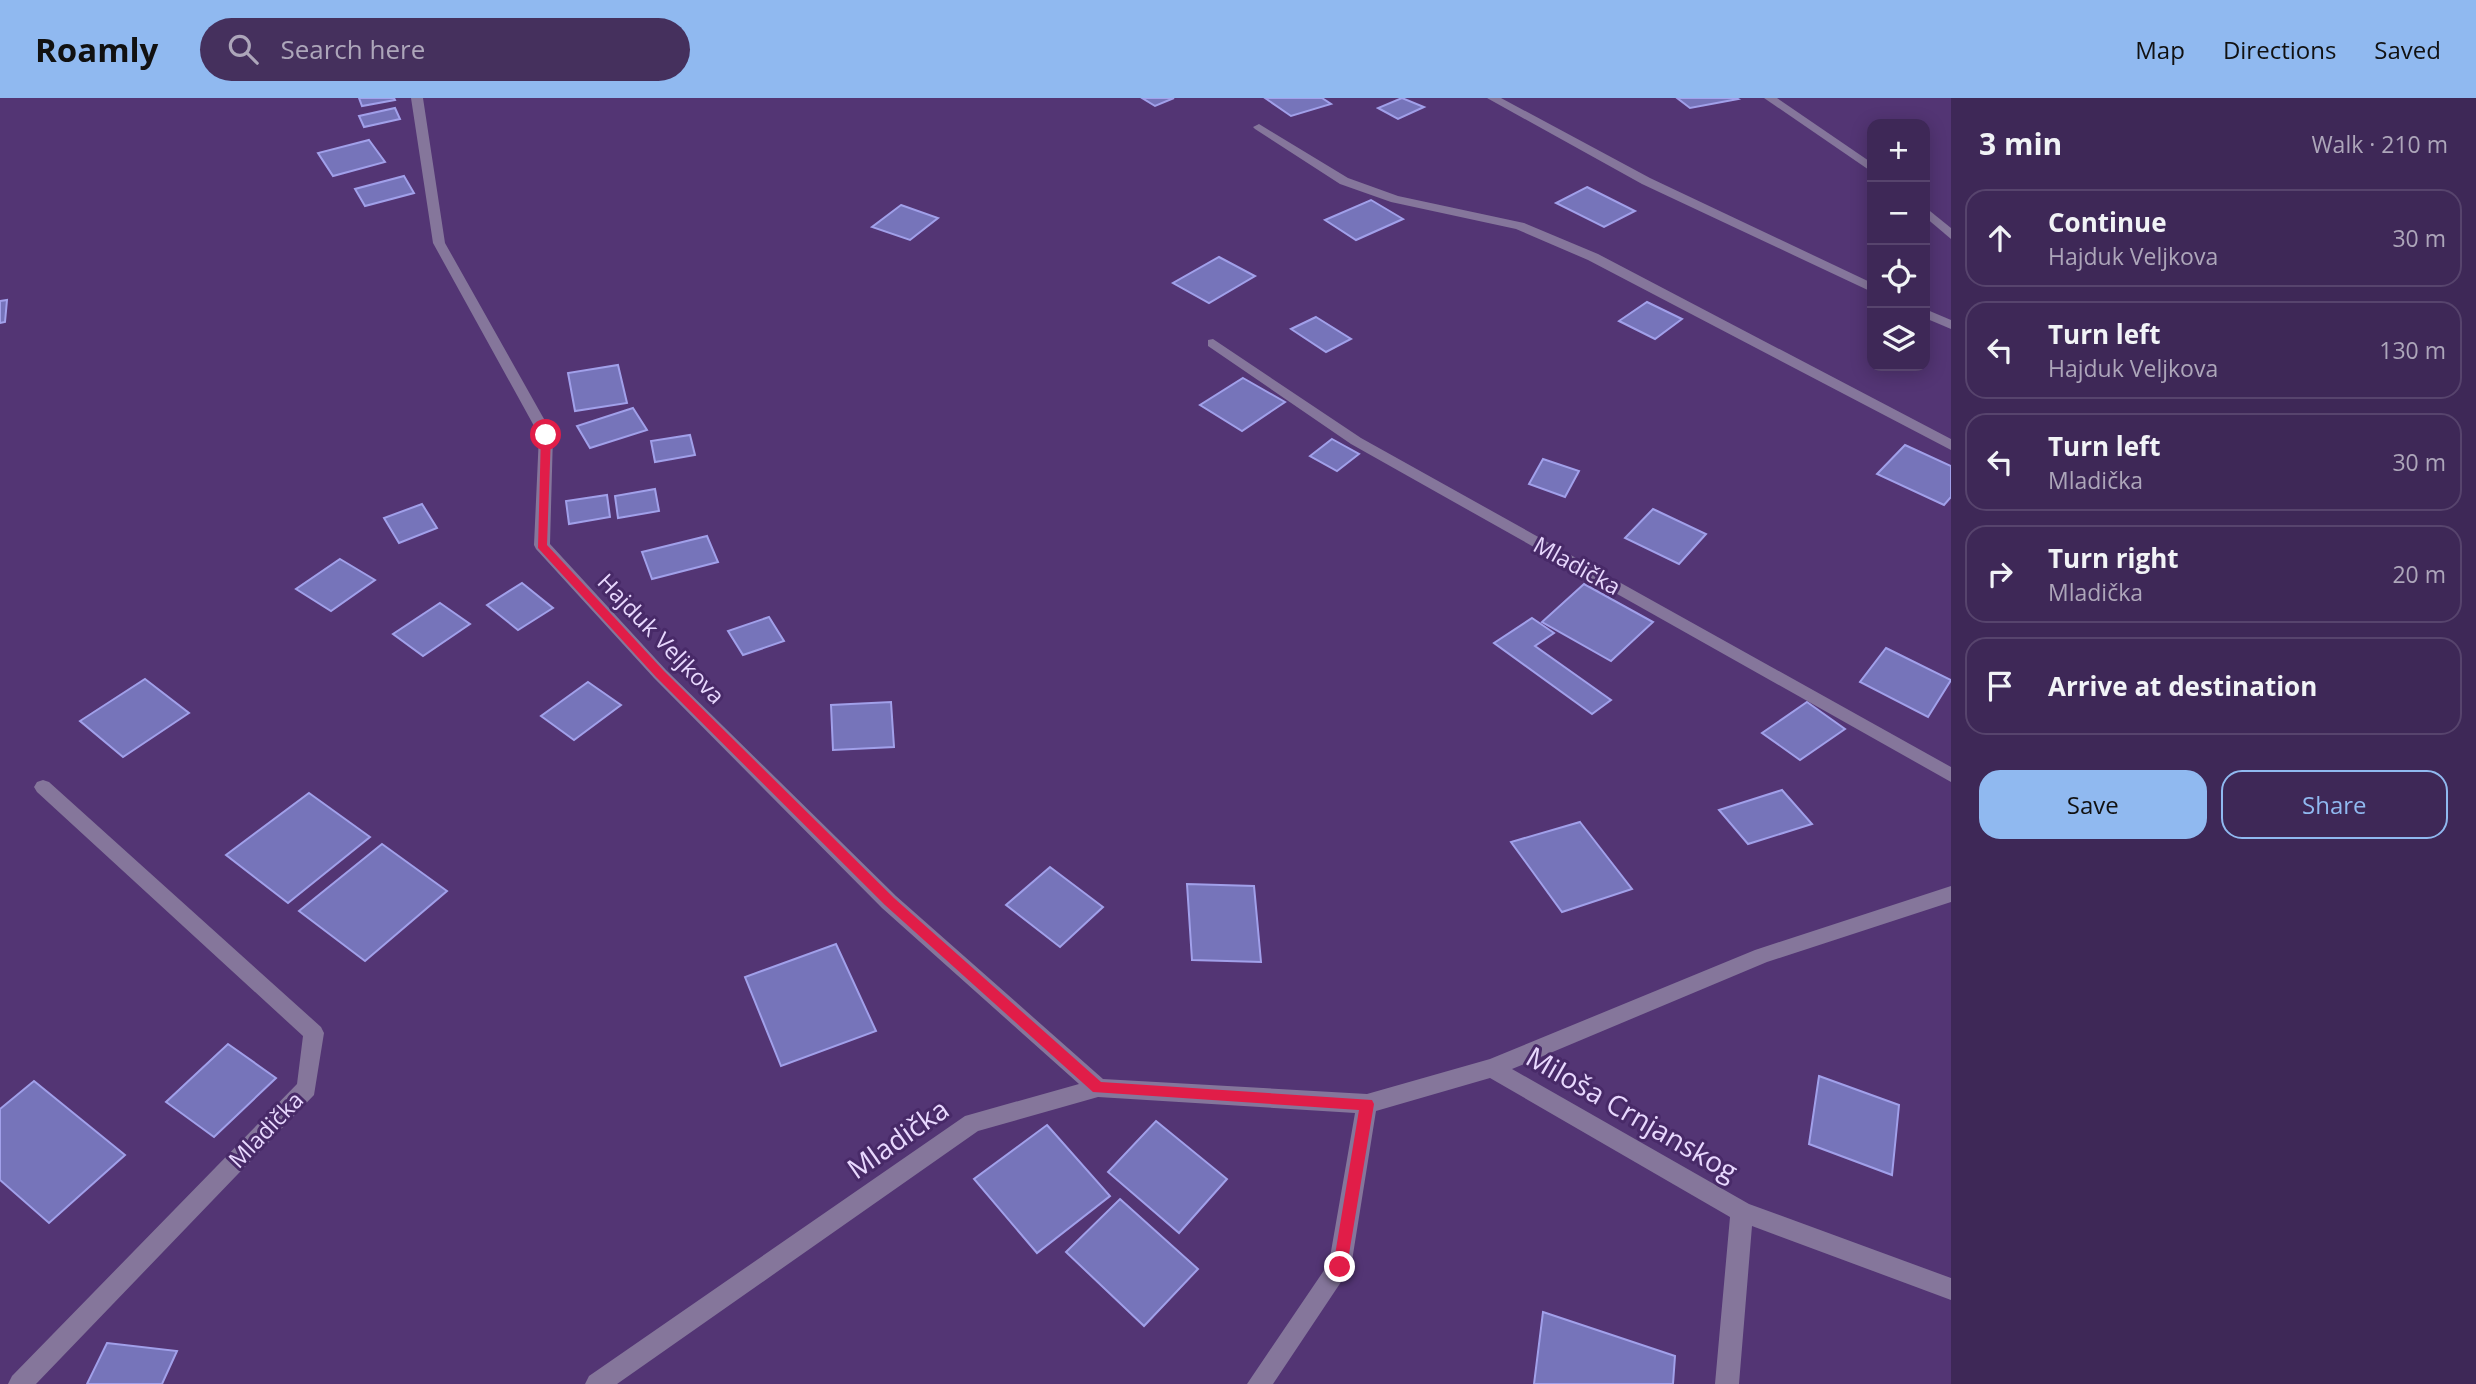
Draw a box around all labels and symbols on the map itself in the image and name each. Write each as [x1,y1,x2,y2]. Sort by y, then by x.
route start [530,419,561,450]
street label: Mladička [1528,528,1627,602]
street label: Hajduk Veljkova [591,566,732,711]
street label: Miloša Crnjanskog [1520,1037,1745,1189]
street label: Mladička [221,1084,310,1175]
street label: Mladička [839,1089,956,1187]
route end [1324,1251,1355,1282]

